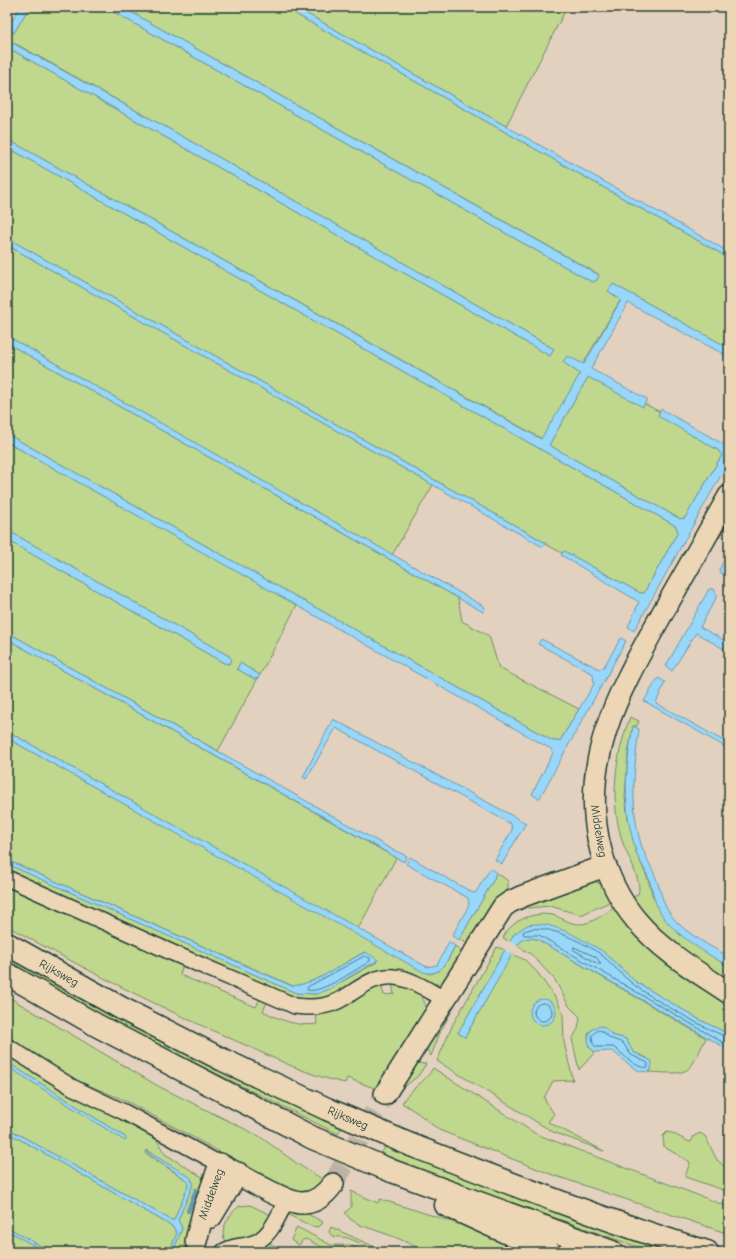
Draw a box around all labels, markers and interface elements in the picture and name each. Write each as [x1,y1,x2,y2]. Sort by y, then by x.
street label: Middelweg [588,803,610,859]
street label: Rijksweg [37,956,81,990]
street label: Rijksweg [326,1103,370,1133]
street label: Middelweg [195,1166,227,1222]

